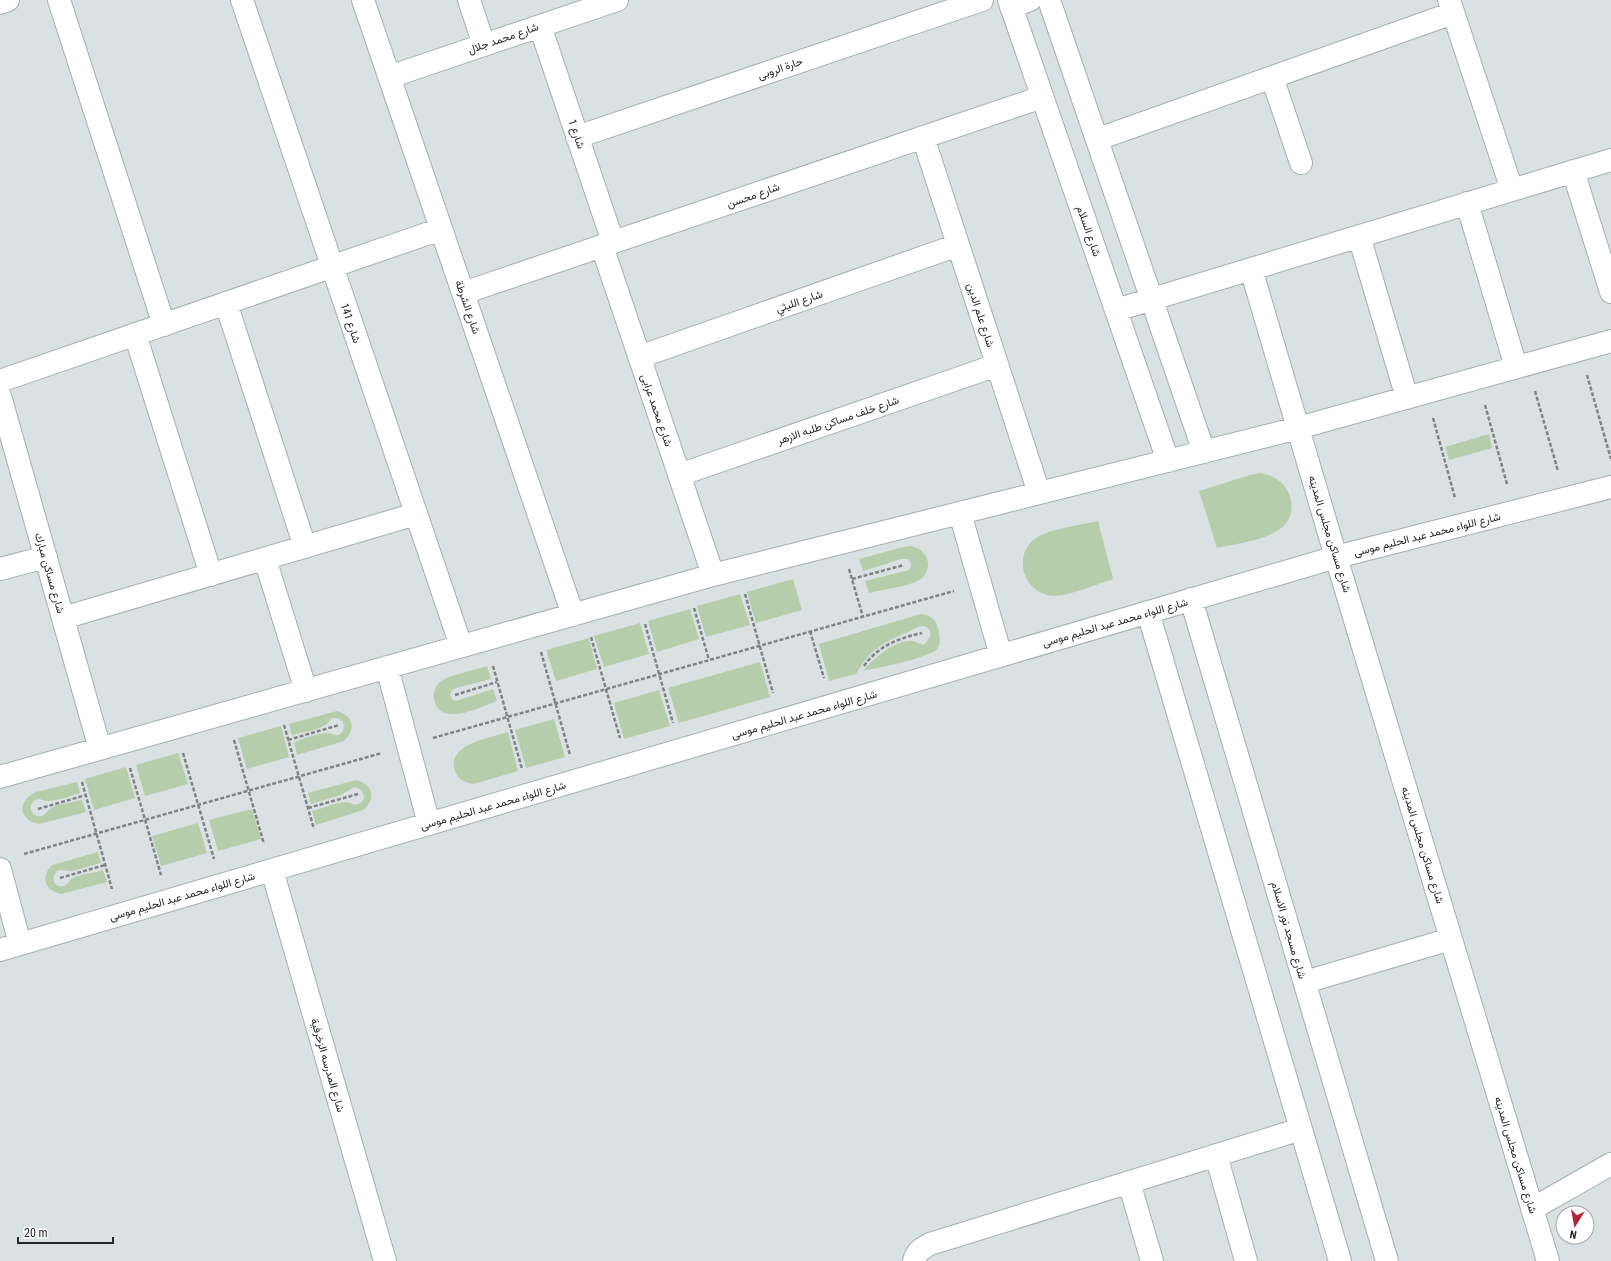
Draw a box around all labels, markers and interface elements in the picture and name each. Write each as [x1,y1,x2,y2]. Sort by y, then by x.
street label: شارع محمد جلال [466,20,541,58]
street label: حارة الروبى [756,55,804,82]
street label: شارع 1 [565,118,588,151]
street label: شارع محسن [725,180,782,212]
street label: شارع السلام [1073,204,1103,259]
street label: شارع الشرطة [451,279,483,336]
street label: شارع علم الدين [963,281,997,349]
street label: شارع الليثي [774,287,826,318]
street label: شارع 141 [337,302,363,345]
street label: شارع محمد عرابى [637,372,675,449]
street label: شارع خلف مساكن طلبه الازهر [775,393,901,449]
street label: شارع مساكن مجلس المدينه [1305,474,1354,595]
street label: شارع اللواء محمد عبد الحليم موسى [1352,510,1503,560]
street label: شارع مساكن مبارك [31,531,67,616]
street label: شارع اللواء محمد عبد الحليم موسى [1041,595,1190,651]
street label: شارع اللواء محمد عبد الحليم موسى [730,687,879,743]
street label: شارع اللواء محمد عبد الحليم موسى [419,778,568,834]
street label: شارع مساكن مجلس المدينه [1398,785,1447,906]
street label: شارع اللواء محمد عبد الحليم موسى [108,869,257,925]
street label: شارع مسجد نور الاسلام [1267,880,1309,981]
street label: شارع المدرسه الزخرفية [307,1017,347,1114]
street label: شارع مساكن مجلس المدينه [1491,1095,1540,1216]
north arrow [1555,1205,1595,1245]
scale bar [18,1219,113,1245]
text: 20 m [24,1226,48,1240]
text: N [1568,1227,1578,1241]

